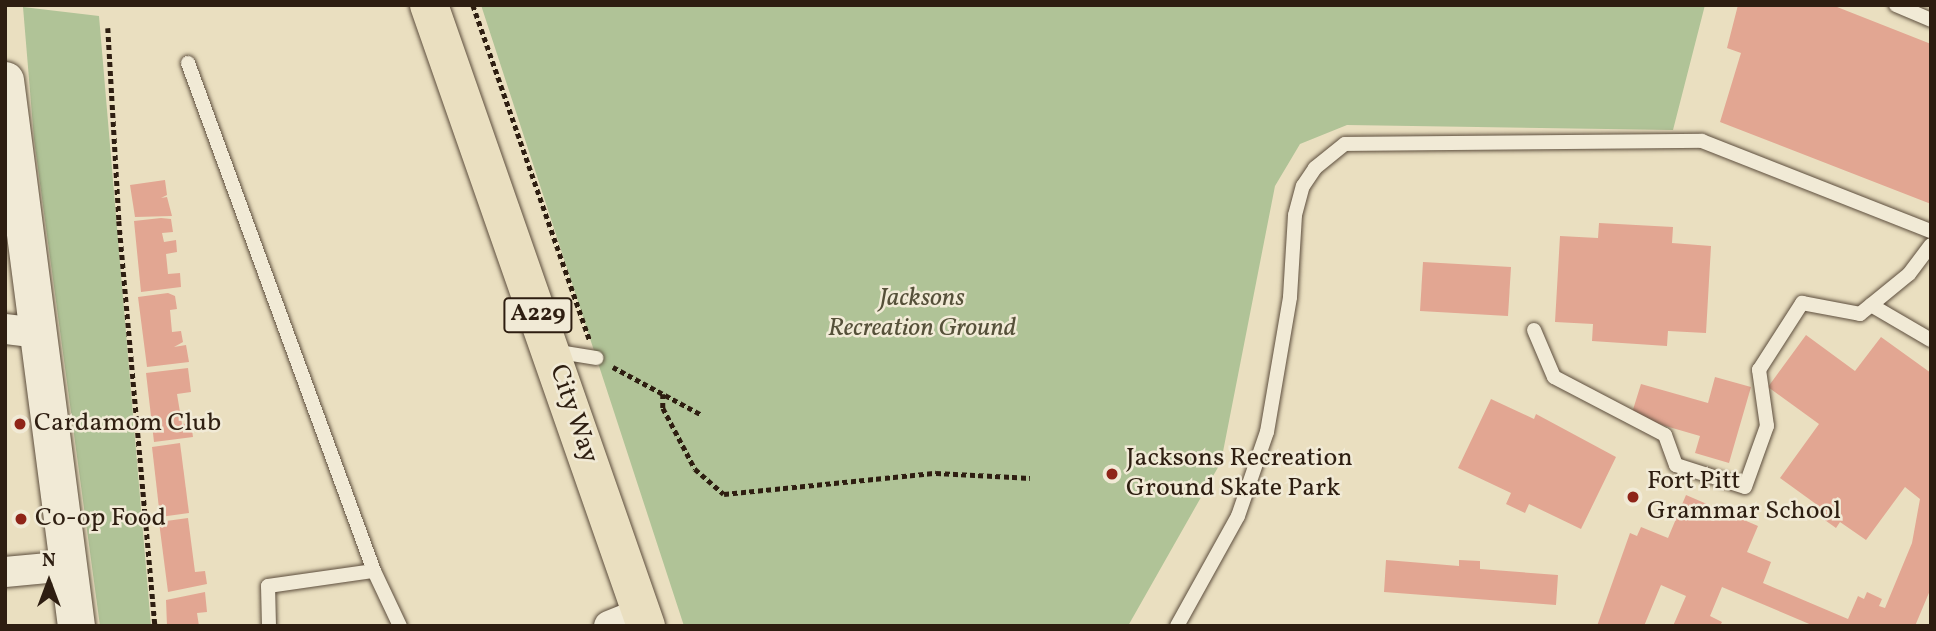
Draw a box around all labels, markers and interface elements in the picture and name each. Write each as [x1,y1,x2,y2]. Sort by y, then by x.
park label: Jacksons Recreation Ground [828,283,1016,344]
road number: A229 [503,294,573,336]
street label: City Way [541,360,605,468]
place label: Cardamom Club [34,408,221,440]
marker: Cardamom Club [12,416,28,432]
place label: Jacksons Recreation Ground Skate Park [1126,443,1353,504]
marker: Jacksons Recreation Ground Skate Park [1104,466,1120,482]
place label: Fort Pitt Grammar School [1647,466,1841,528]
marker: Fort Pitt Grammar School [1625,489,1641,505]
place label: Co-op Food [35,503,166,535]
marker: Co-op Food [13,511,29,527]
north arrow [14,547,84,617]
text: N [42,548,56,574]

